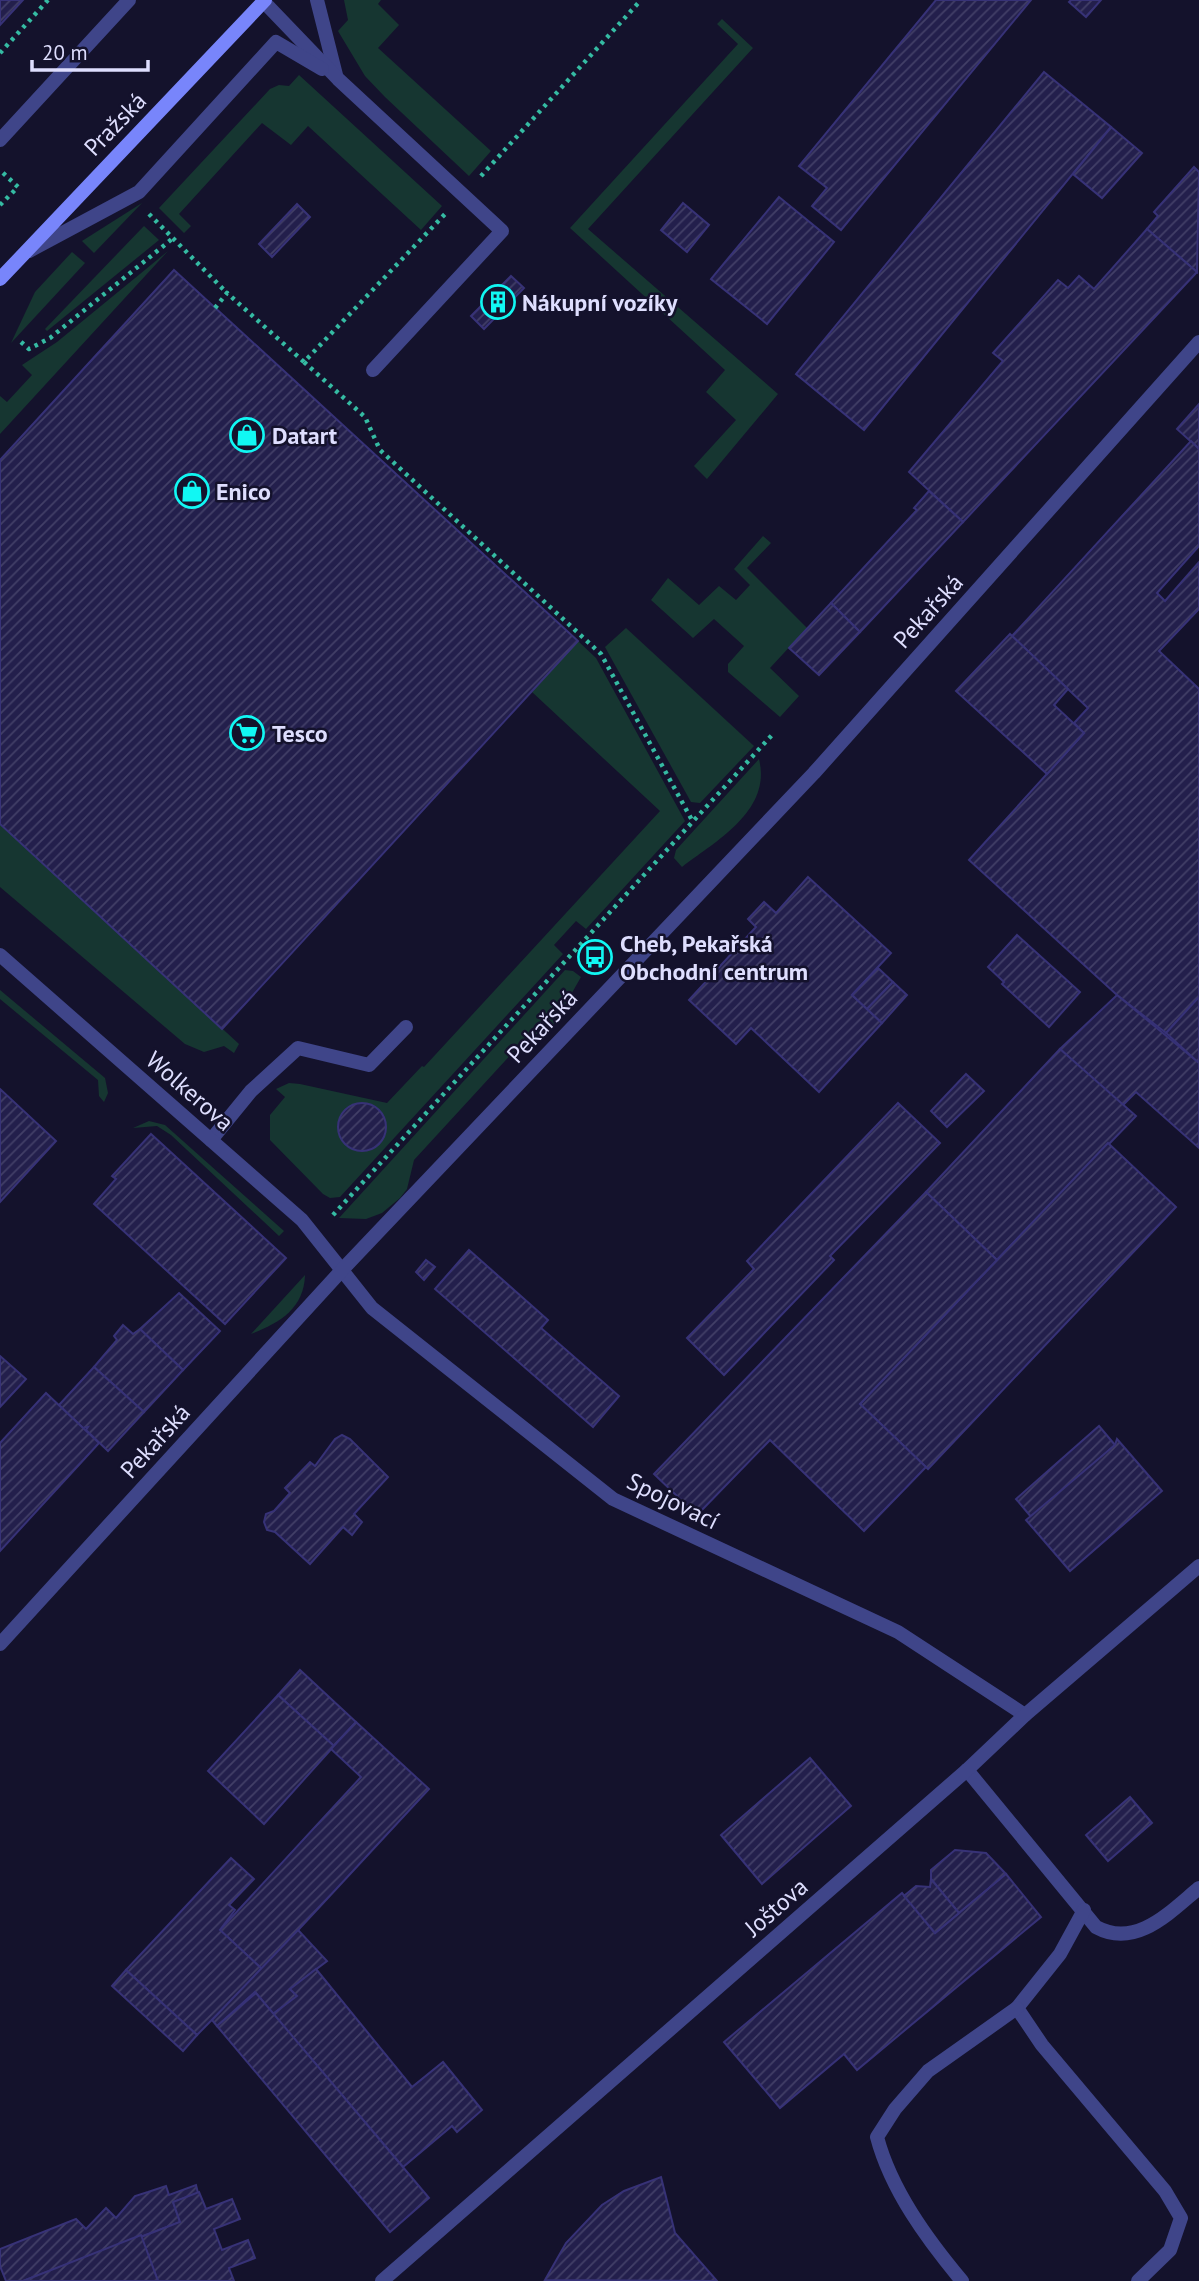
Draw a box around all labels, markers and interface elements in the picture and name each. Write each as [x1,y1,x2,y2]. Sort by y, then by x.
scale bar [32,28,147,72]
text: 20 m [42,39,88,66]
street label: Pražská [77,86,153,162]
building icon: Nákupní vozíky [479,283,517,321]
place label: Nákupní vozíky [522,287,678,318]
shop icon: Datart [228,416,266,454]
place label: Datart [272,420,338,451]
shop icon: Enico [173,472,211,510]
place label: Enico [216,476,271,507]
street label: Pekařská [886,567,970,655]
supermarket icon: Tesco [228,714,266,752]
place label: Tesco [272,718,328,749]
place label: Cheb, Pekařská Obchodní centrum [620,928,808,987]
bus stop icon: Cheb, Pekařská Obchodní centrum [576,938,614,976]
street label: Pekařská [500,983,584,1069]
street label: Wolkerova [140,1044,240,1138]
street label: Pekařská [113,1397,197,1485]
street label: Spojovací [622,1466,724,1536]
street label: Joštova [737,1871,814,1944]

